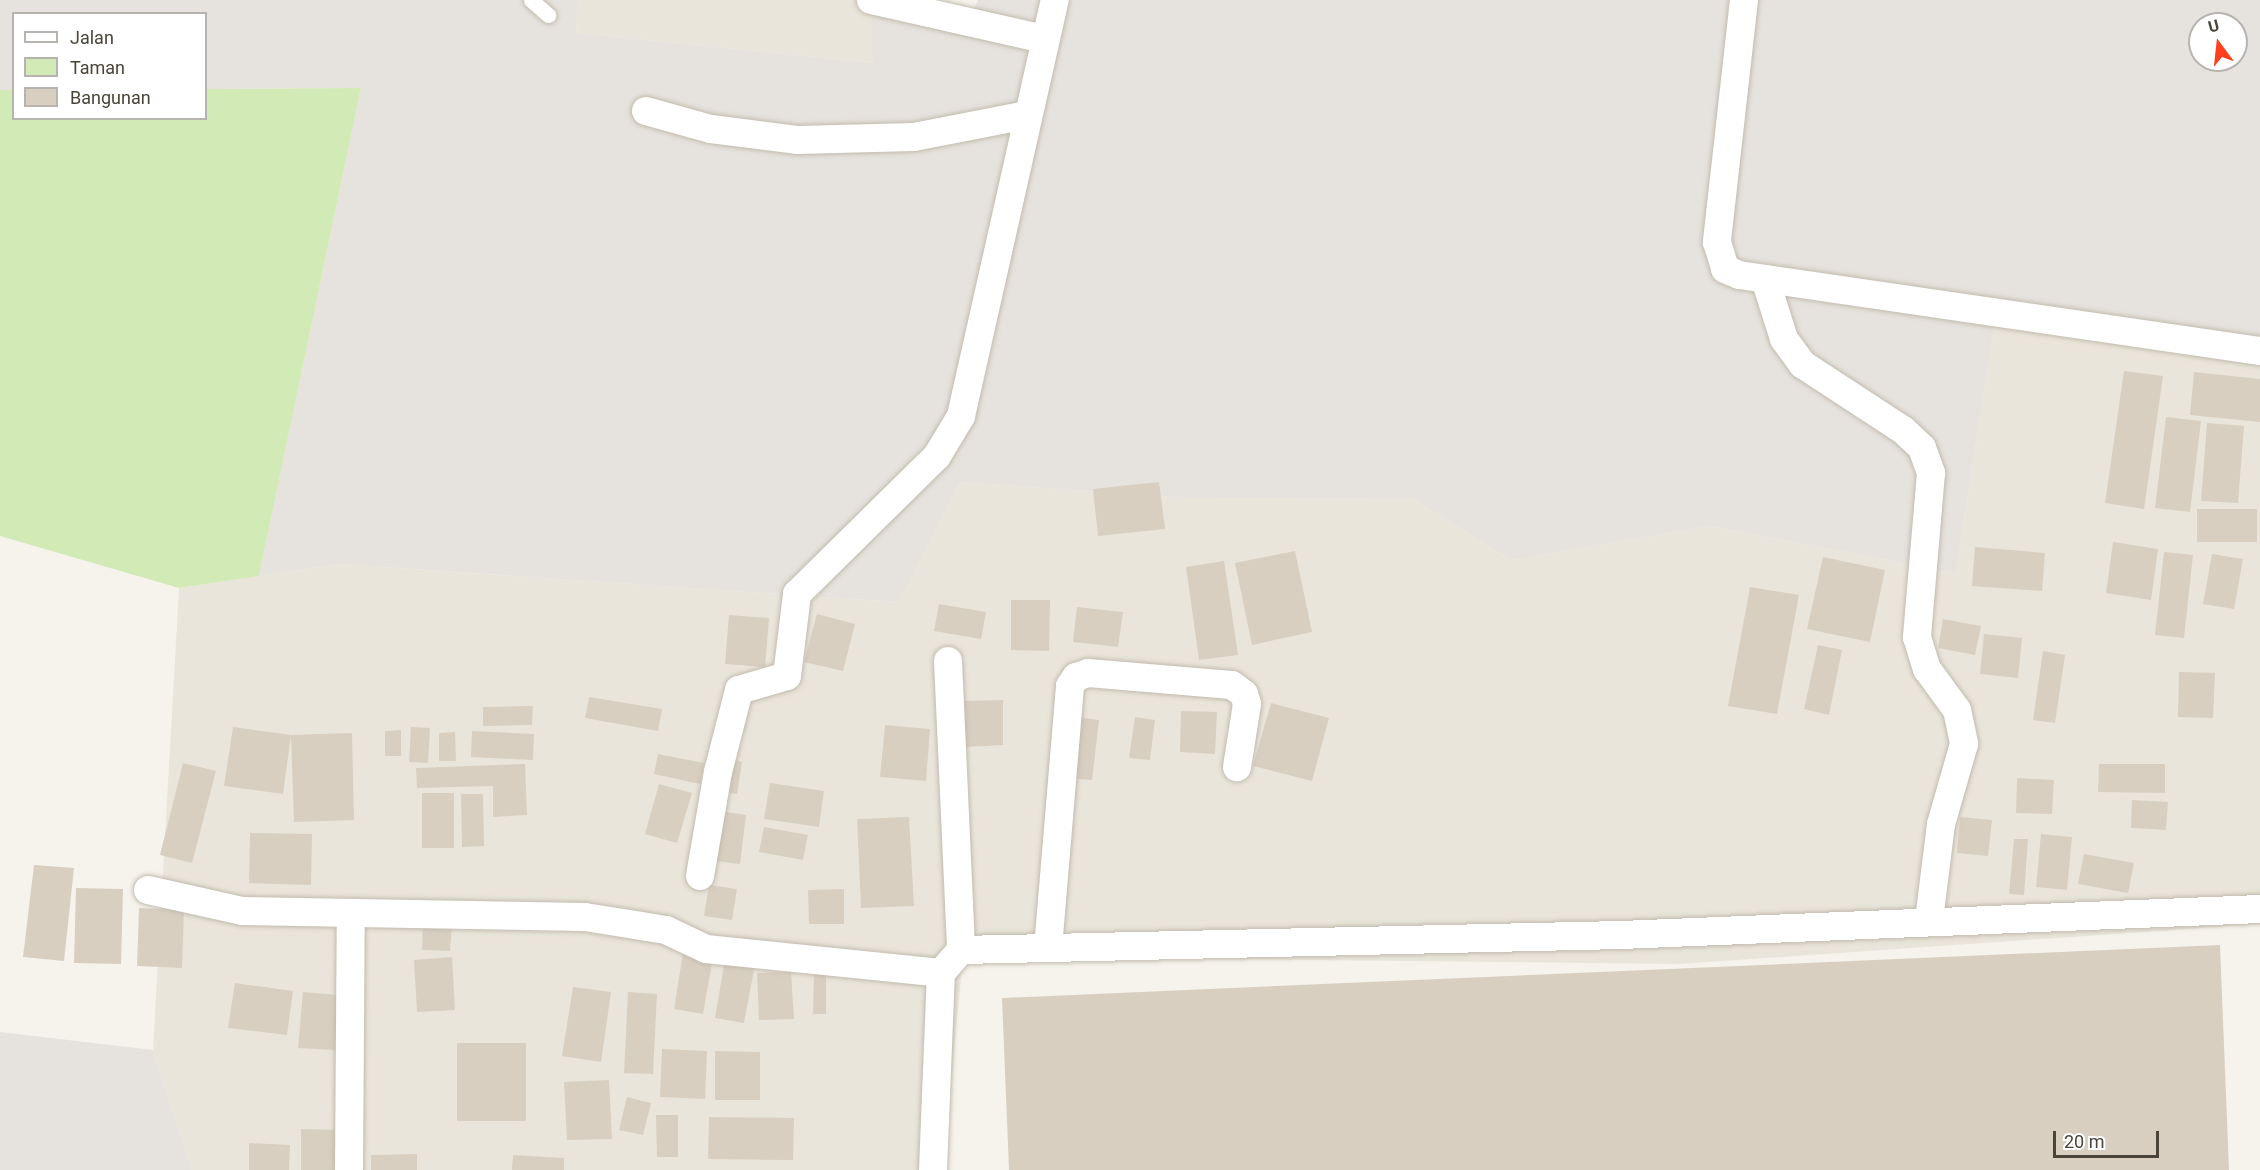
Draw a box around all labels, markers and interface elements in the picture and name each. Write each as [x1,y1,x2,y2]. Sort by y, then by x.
legend [12,12,207,120]
north arrow [2188,12,2248,72]
text: U [2206,16,2221,37]
text: Jalan [70,27,114,48]
text: Taman [70,57,125,78]
text: Bangunan [70,87,151,108]
scale bar [2056,1119,2162,1157]
text: 20 m [2064,1131,2104,1152]

